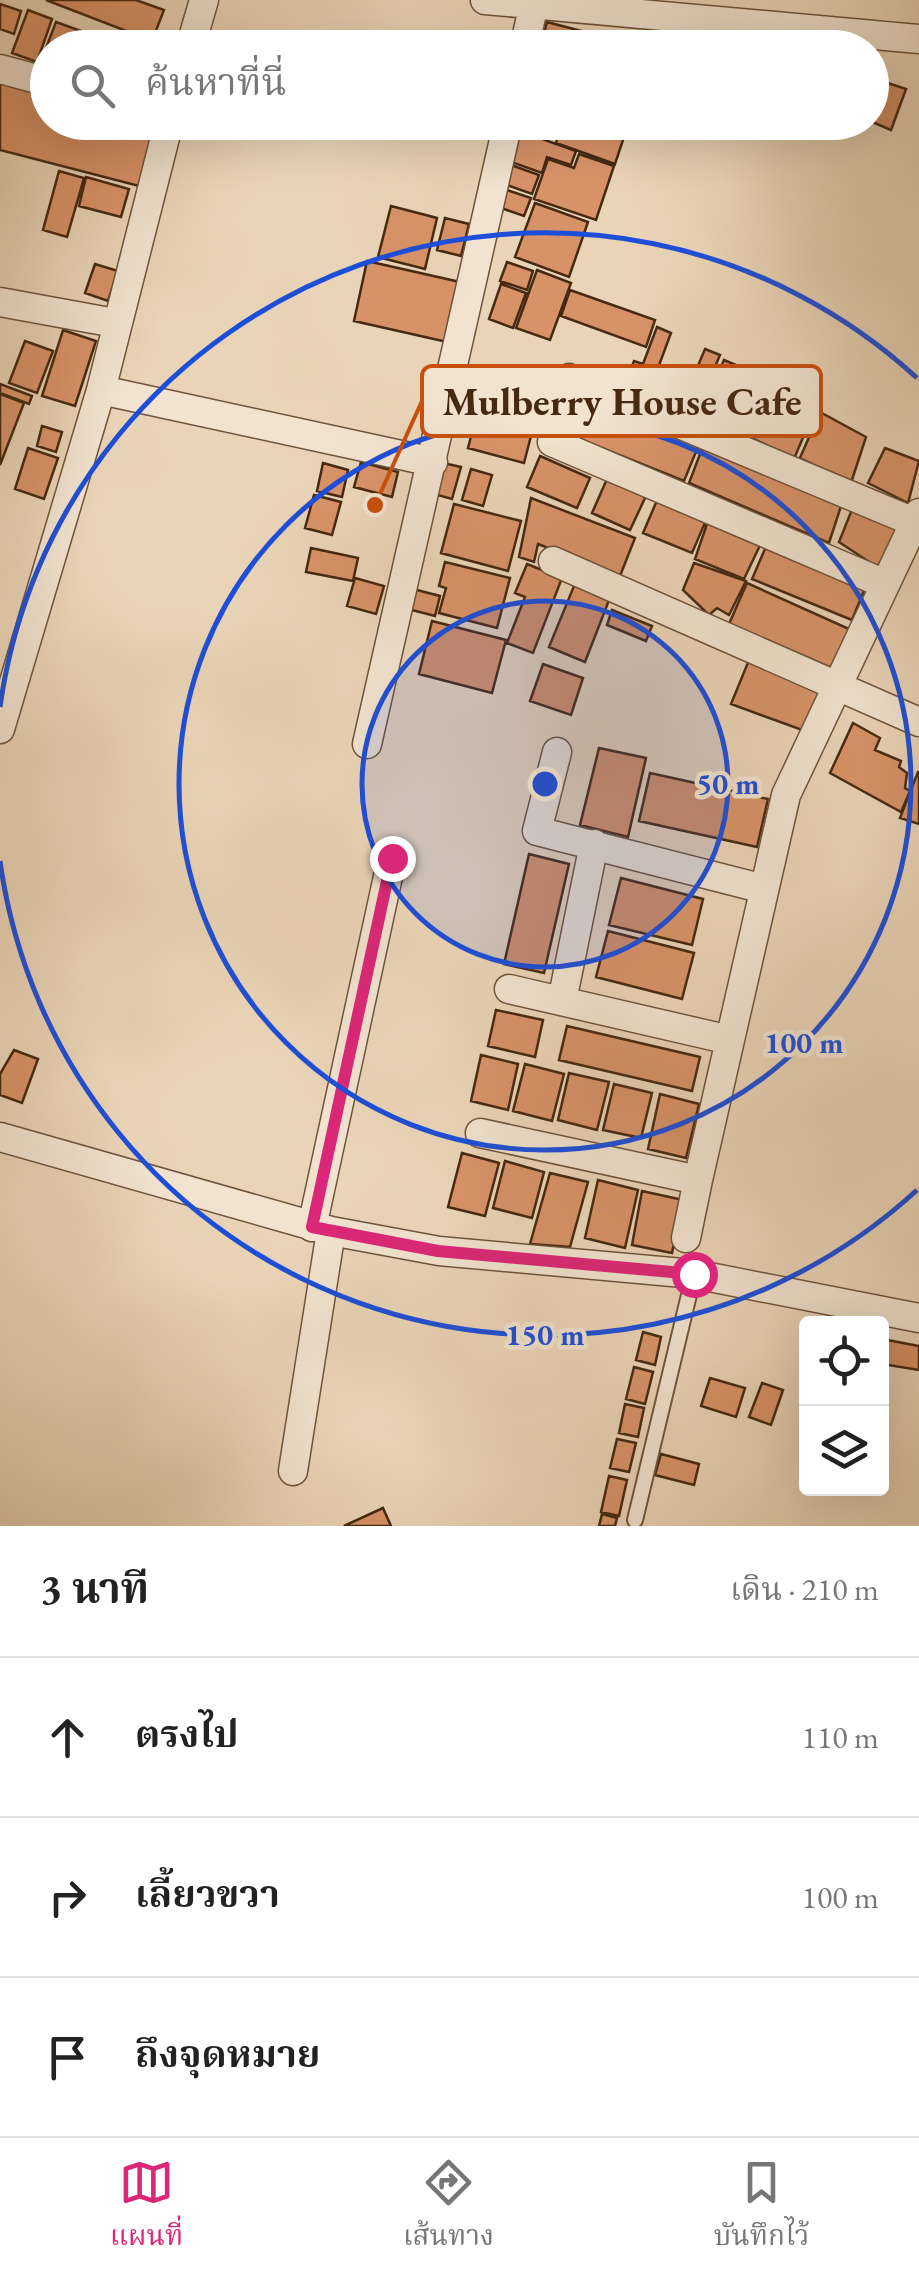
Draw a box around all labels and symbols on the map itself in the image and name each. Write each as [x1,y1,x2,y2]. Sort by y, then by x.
callout: Mulberry House Cafe [422,366,821,436]
text: Mulberry House Cafe [442,375,802,427]
text: 50 m [696,764,760,803]
centre of rings [527,766,563,802]
route end [370,836,416,882]
text: 100 m [765,1023,843,1062]
route start [672,1252,718,1298]
text: 150 m [506,1315,584,1354]

